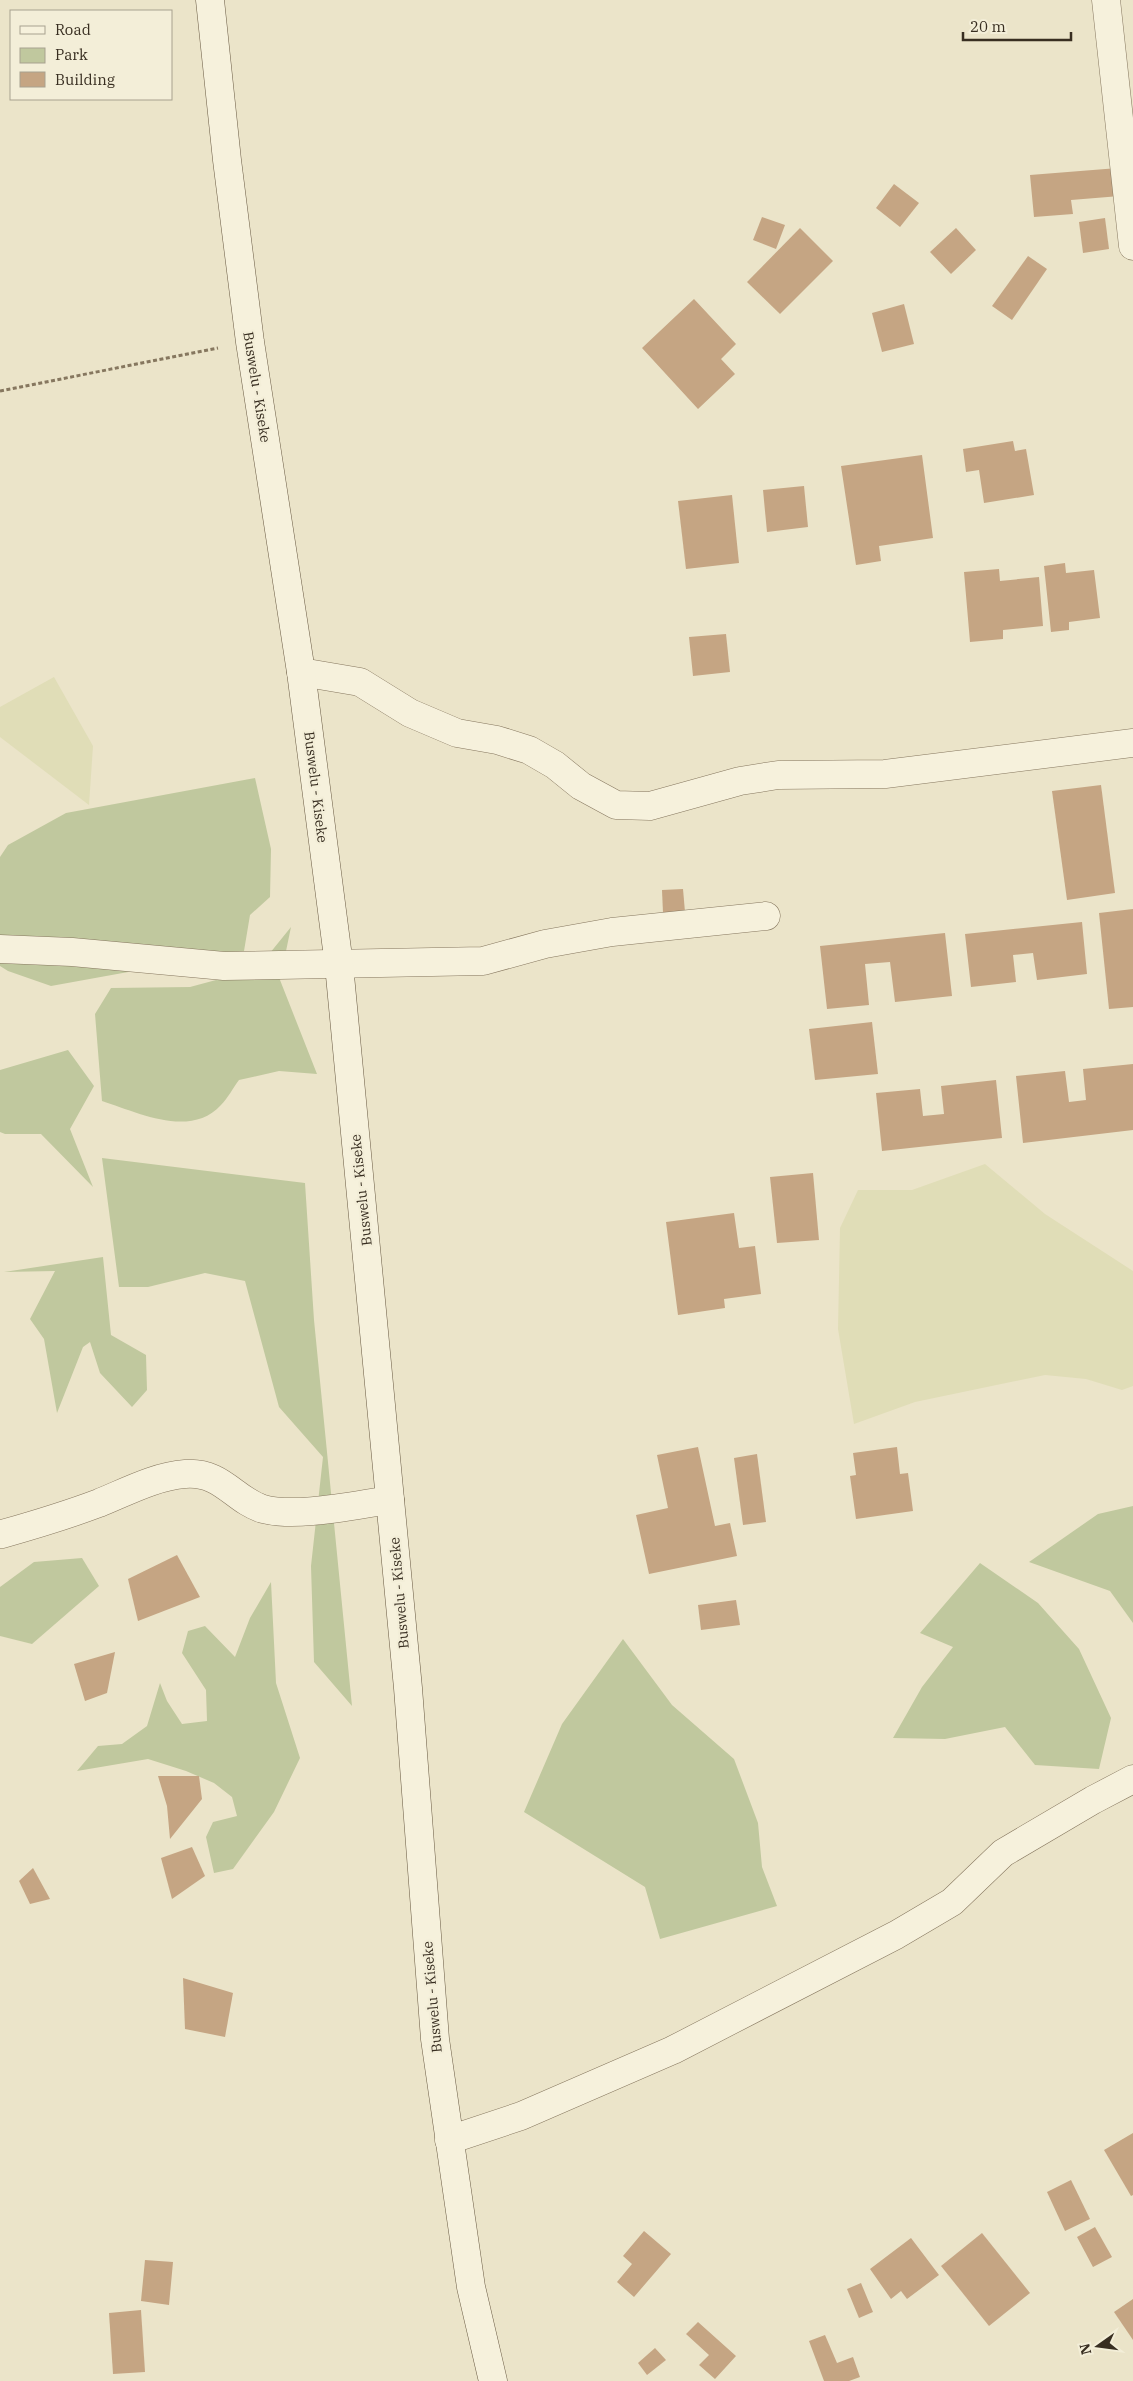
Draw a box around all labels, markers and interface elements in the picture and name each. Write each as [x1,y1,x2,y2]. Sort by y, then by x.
legend [10,10,172,100]
scale bar [963,10,1070,42]
text: 20 m [970,17,1006,36]
text: Road [55,20,91,39]
text: Park [55,45,88,64]
text: Building [55,70,115,89]
street label: Buswelu - Kiseke [239,330,275,444]
street label: Buswelu - Kiseke [300,730,332,844]
street label: Buswelu - Kiseke [346,1133,376,1247]
street label: Buswelu - Kiseke [385,1536,413,1650]
street label: Buswelu - Kiseke [418,1940,446,2054]
north arrow [1073,2321,1123,2371]
text: N [1075,2342,1095,2357]

